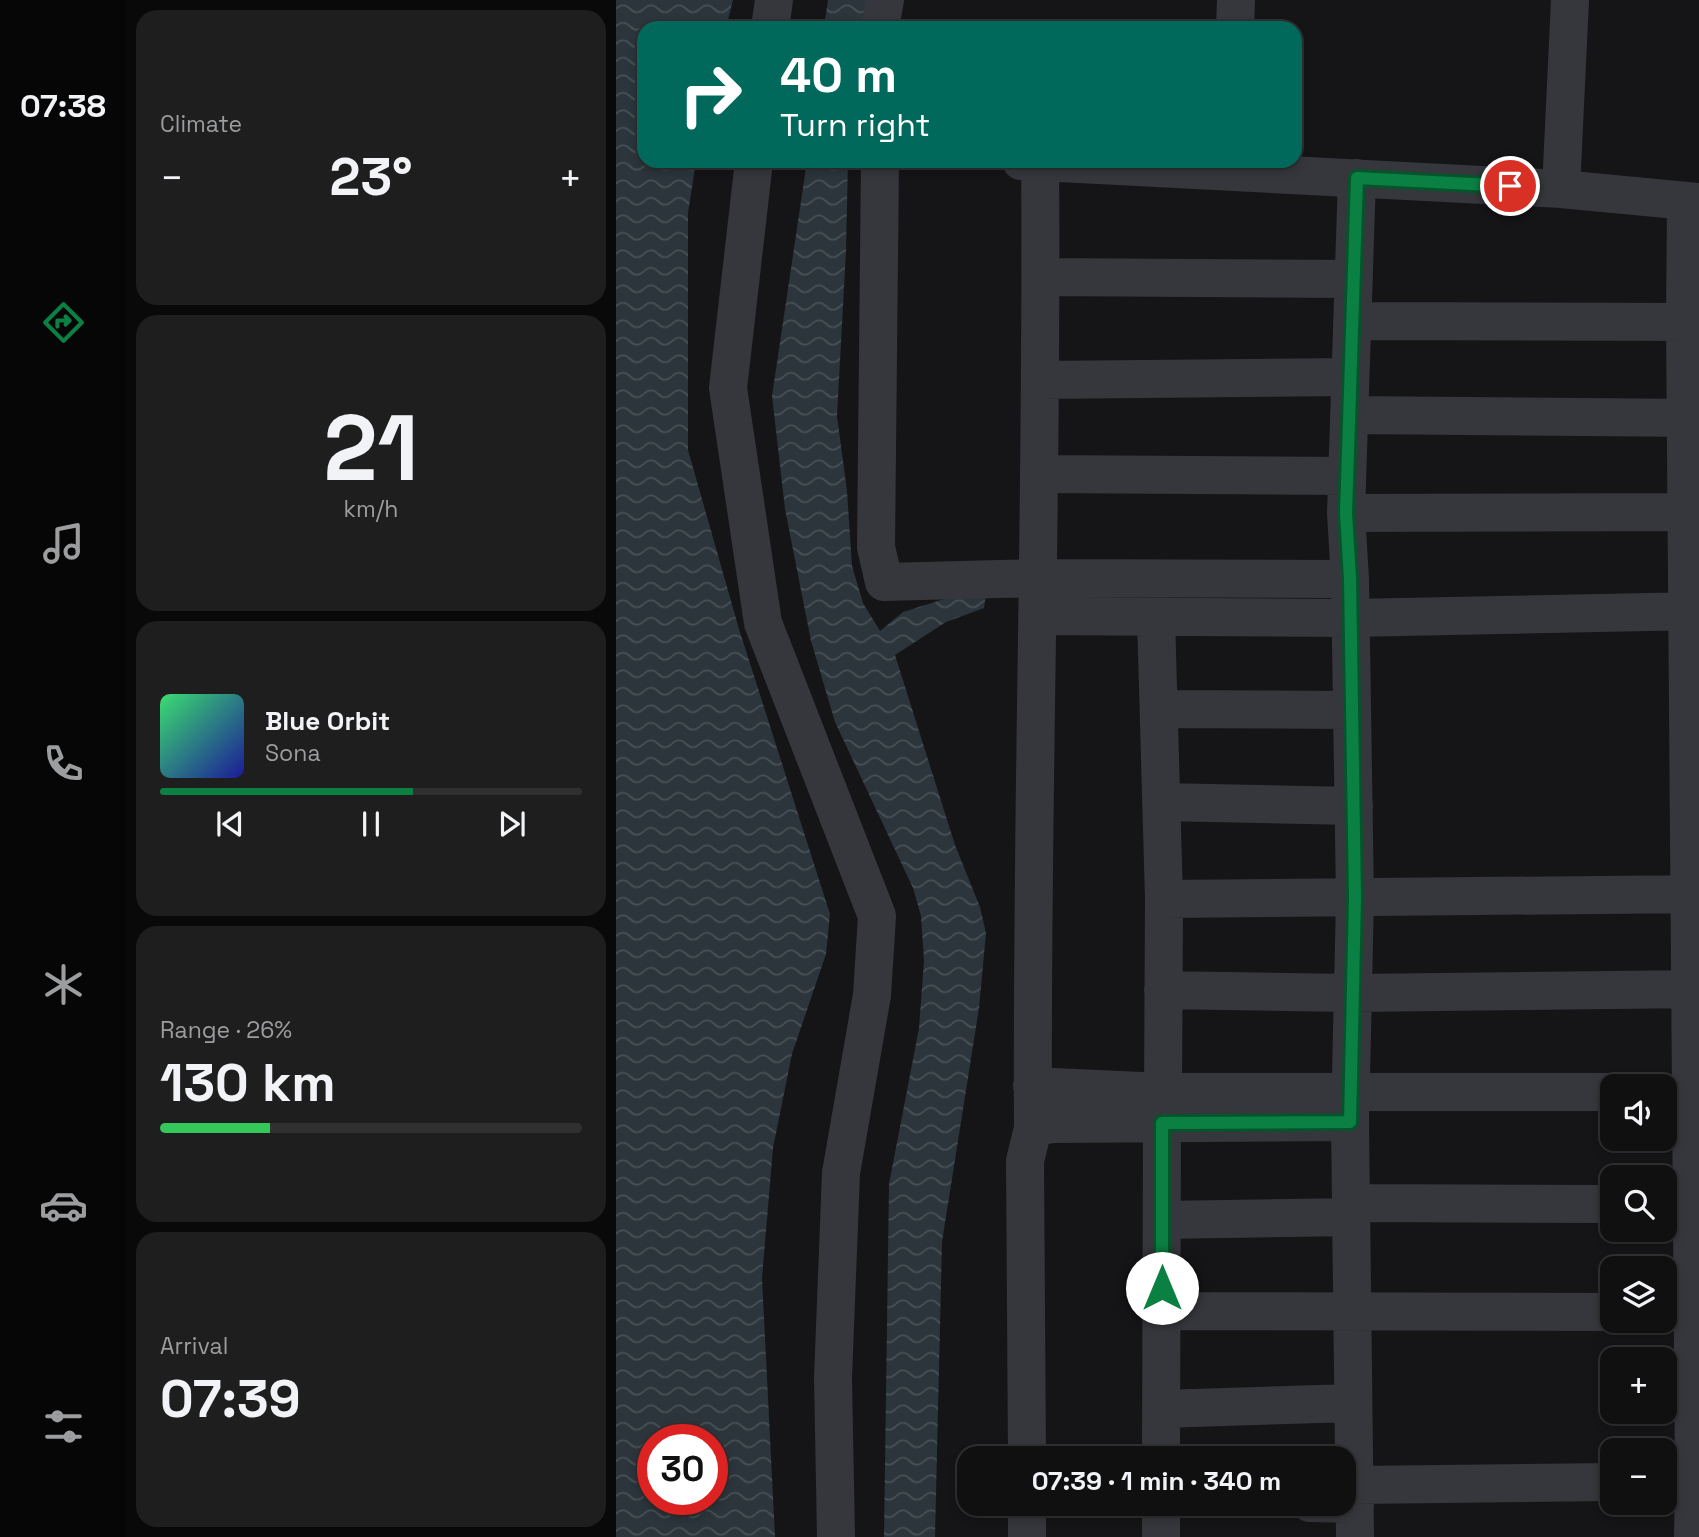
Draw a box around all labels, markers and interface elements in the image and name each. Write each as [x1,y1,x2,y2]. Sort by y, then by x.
text: 40 m [780,44,897,106]
icon: right [665,49,756,140]
text: 07:38 [20,86,106,126]
text: Turn right [780,105,930,145]
text: Climate [160,109,242,139]
text: 23° [330,144,413,210]
text: − [160,154,184,202]
text: + [558,154,582,202]
pin [1480,156,1540,216]
icon: arrive [1491,167,1529,205]
icon: directions [39,298,88,347]
text: 21 [323,390,419,507]
text: km/h [344,494,398,524]
icon: music [39,519,88,568]
text: Blue Orbit [265,704,390,738]
text: Sona [265,738,321,768]
icon: phone [39,739,88,788]
icon: previous [211,805,249,843]
icon: pause [352,805,390,843]
icon: next [493,805,531,843]
icon: climate [39,960,88,1009]
text: Range · 26% [160,1015,292,1045]
text: 130 km [160,1050,336,1116]
map controls [1600,1074,1677,1515]
button: sound [1600,1074,1677,1151]
button: search [1600,1165,1677,1242]
icon: car [39,1181,88,1230]
position arrow [1125,1251,1199,1325]
button: layers [1600,1256,1677,1333]
text: Arrival [160,1331,228,1361]
button: + [1600,1347,1677,1424]
text: 07:39 [160,1366,301,1432]
icon: filters [39,1402,88,1451]
speed limit sign: 30 [637,1424,728,1515]
button: − [1600,1438,1677,1515]
text: 07:39 · 1 min · 340 m [1032,1464,1281,1498]

